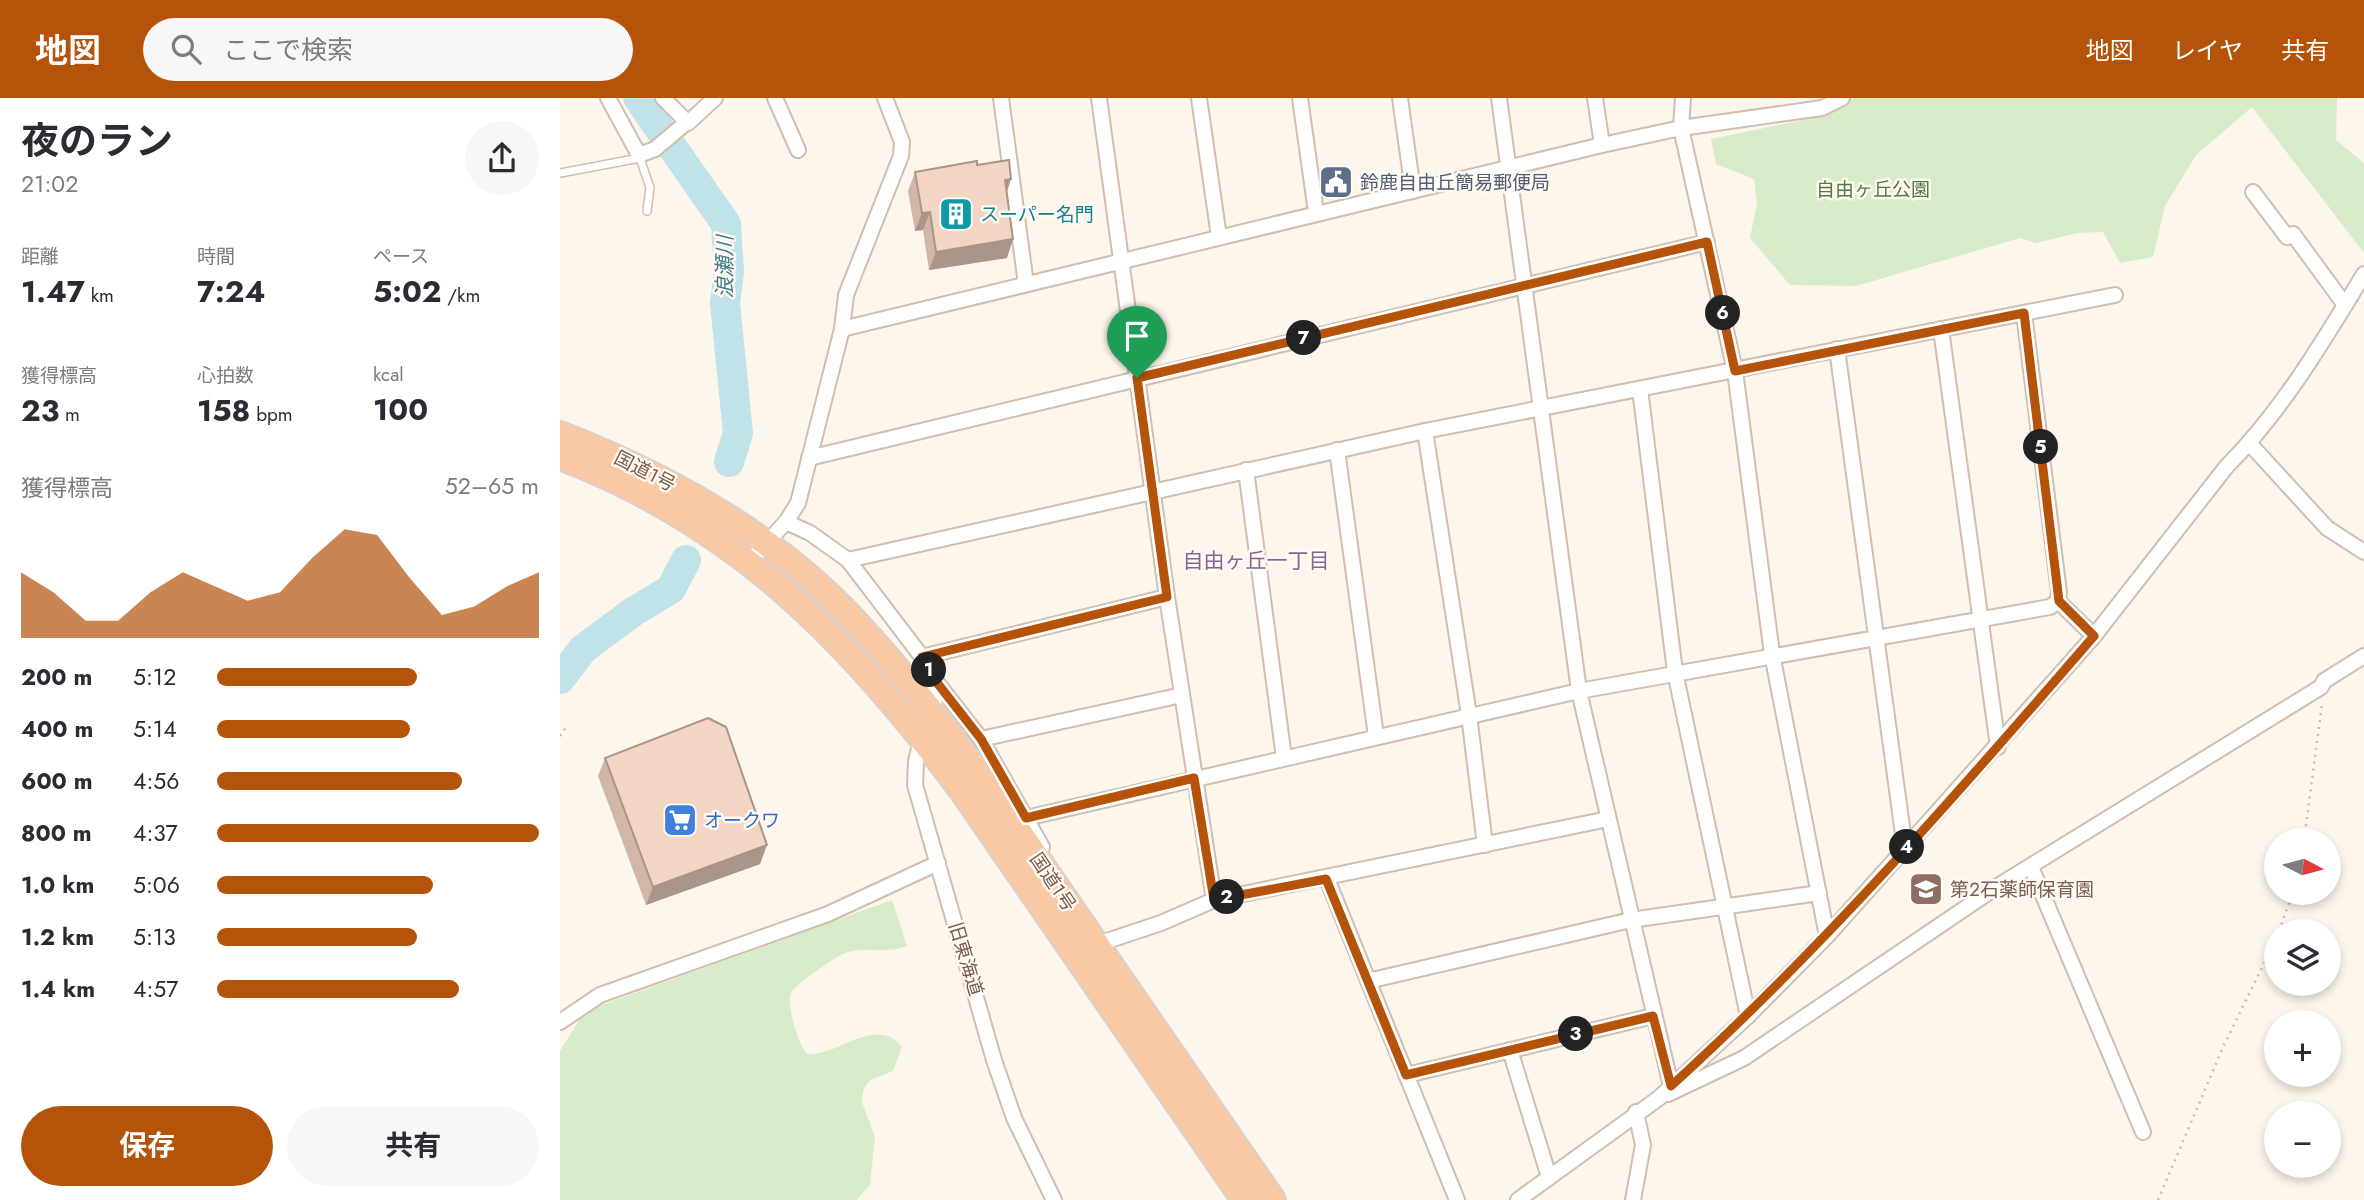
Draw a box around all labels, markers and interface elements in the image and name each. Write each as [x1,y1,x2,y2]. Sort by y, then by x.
search box [143,18,633,81]
text: 地図 [35,27,101,74]
icon: search [167,30,205,68]
text: ここで検索 [223,31,353,69]
text: 地図 [2086,33,2134,68]
text: レイヤ [2172,33,2243,68]
text: 共有 [2281,33,2329,68]
text: 夜のラン [21,113,173,168]
button: share [465,121,539,195]
public building icon: 鈴鹿自由丘簡易郵便局 [1317,163,1355,201]
text: 21:02 [21,167,78,201]
place label: 鈴鹿自由丘簡易郵便局 [1360,169,1550,196]
park label: 自由ヶ丘公園 [1816,176,1930,203]
building icon: スーパー名門 [937,195,975,233]
place label: スーパー名門 [980,201,1094,228]
water label: 浪瀬川 [710,234,740,299]
text: 距離 [21,243,59,270]
text: 時間 [197,243,235,270]
text: ペース [373,243,429,270]
text: 1.47 [21,270,85,313]
text: 7:24 [197,270,265,313]
text: 5:02 [373,270,442,313]
text: km [85,282,114,309]
text: /km [442,282,480,309]
pin: 6 [1706,296,1740,330]
text: 6 [1716,299,1729,326]
pin [1107,306,1167,378]
icon: arrive [1118,317,1156,355]
pin: 7 [1286,320,1322,356]
text: 7 [1298,324,1309,351]
text: kcal [373,361,404,388]
text: 獲得標高 [21,362,97,389]
text: 心拍数 [197,362,254,389]
text: 100 [373,388,428,431]
text: 23 [21,389,59,432]
text: 158 [197,389,250,432]
text: m [59,401,80,428]
text: bpm [250,401,293,428]
pin: 5 [2024,430,2058,464]
text: 5 [2034,433,2047,460]
street label: 国道1号 [610,444,680,498]
text: 52–65 m [445,469,539,503]
text: 獲得標高 [21,471,113,505]
district label: 自由ヶ丘一丁目 [1183,546,1330,576]
pin: 1 [912,652,946,688]
text: 1 [924,656,933,683]
text: 200 m [21,660,92,694]
text: 5:12 [133,660,176,694]
text: 400 m [21,712,93,746]
text: 5:14 [133,712,177,746]
text: 600 m [21,764,93,798]
text: 4:56 [133,764,180,798]
supermarket icon: オークワ [661,801,699,839]
place label: オークワ [704,807,780,834]
text: 800 m [21,816,92,850]
text: 4:37 [133,816,178,850]
north arrow [2264,828,2342,905]
map controls [2264,828,2341,1178]
pin: 4 [1890,830,1924,864]
text: 4 [1900,833,1913,860]
street label: 国道1号 [1023,847,1083,917]
text: 1.0 km [21,868,94,902]
text: 5:06 [133,868,180,902]
school or university icon: 第２石薬師保育園 [1907,870,1945,908]
place label: 第２石薬師保育園 [1950,876,2094,903]
pin: 2 [1210,880,1244,914]
text: 2 [1220,883,1233,910]
street label: 旧東海道 [942,919,990,999]
button: layers [2264,919,2341,996]
text: 1.2 km [21,920,94,954]
text: 5:13 [133,920,176,954]
text: 1.4 km [21,972,95,1006]
text: 4:57 [133,972,178,1006]
button: + [2264,1010,2341,1087]
pin: 3 [1558,1016,1594,1052]
text: 3 [1570,1020,1581,1047]
button: − [2264,1101,2341,1178]
button: 保存 [21,1106,273,1186]
button: 共有 [287,1106,539,1186]

